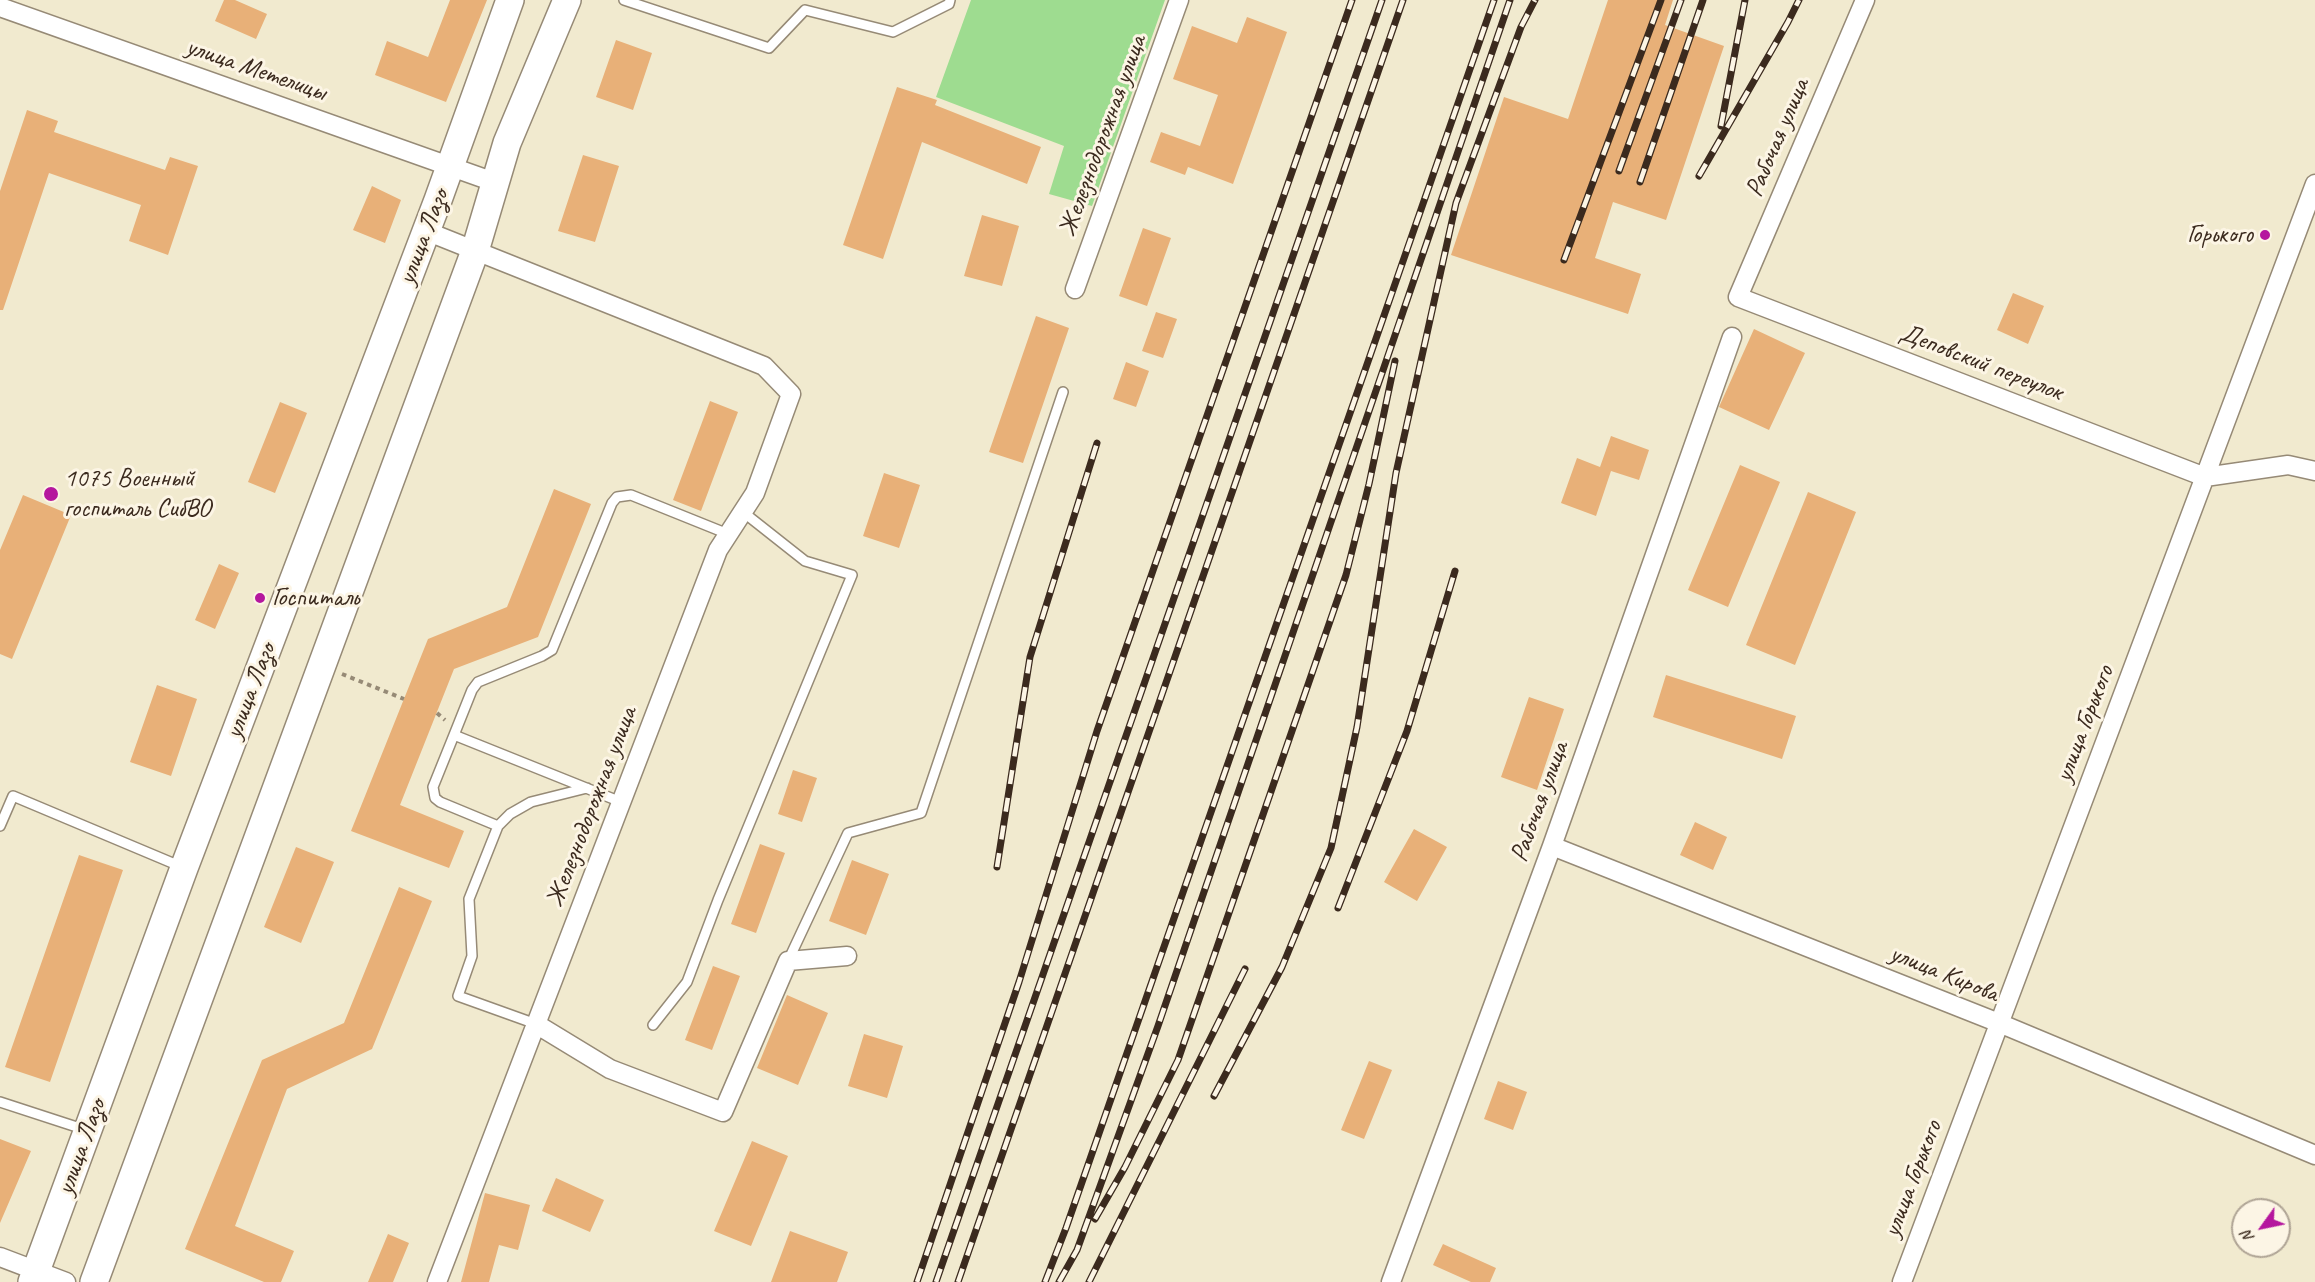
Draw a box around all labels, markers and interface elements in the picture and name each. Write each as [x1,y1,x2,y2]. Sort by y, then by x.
street label: улица Метелицы [182,31,330,109]
street label: Железнодорожная улица [1052,31,1154,241]
street label: Рабочая улица [1739,74,1817,202]
street label: улица Лазо [392,185,456,289]
place label: Горького [2187,219,2253,251]
marker: Горького [2258,228,2272,242]
street label: Деповский переулок [1895,318,2067,408]
place label: 1075 Военный госпиталь СибВО [64,463,211,524]
marker: 1075 Военный госпиталь СибВО [42,485,60,503]
place label: Госпиталь [272,582,359,614]
marker: Госпиталь [253,591,267,605]
street label: улица Лазо [219,639,283,743]
street label: улица Горького [2049,661,2121,787]
street label: Железнодорожная улица [540,703,644,911]
street label: Рабочая улица [1504,738,1576,866]
street label: улица Кирова [1885,938,2003,1010]
street label: улица Лазо [50,1095,114,1199]
street label: улица Горького [1877,1116,1949,1242]
north arrow [2231,1198,2291,1258]
text: N [2236,1227,2259,1246]

